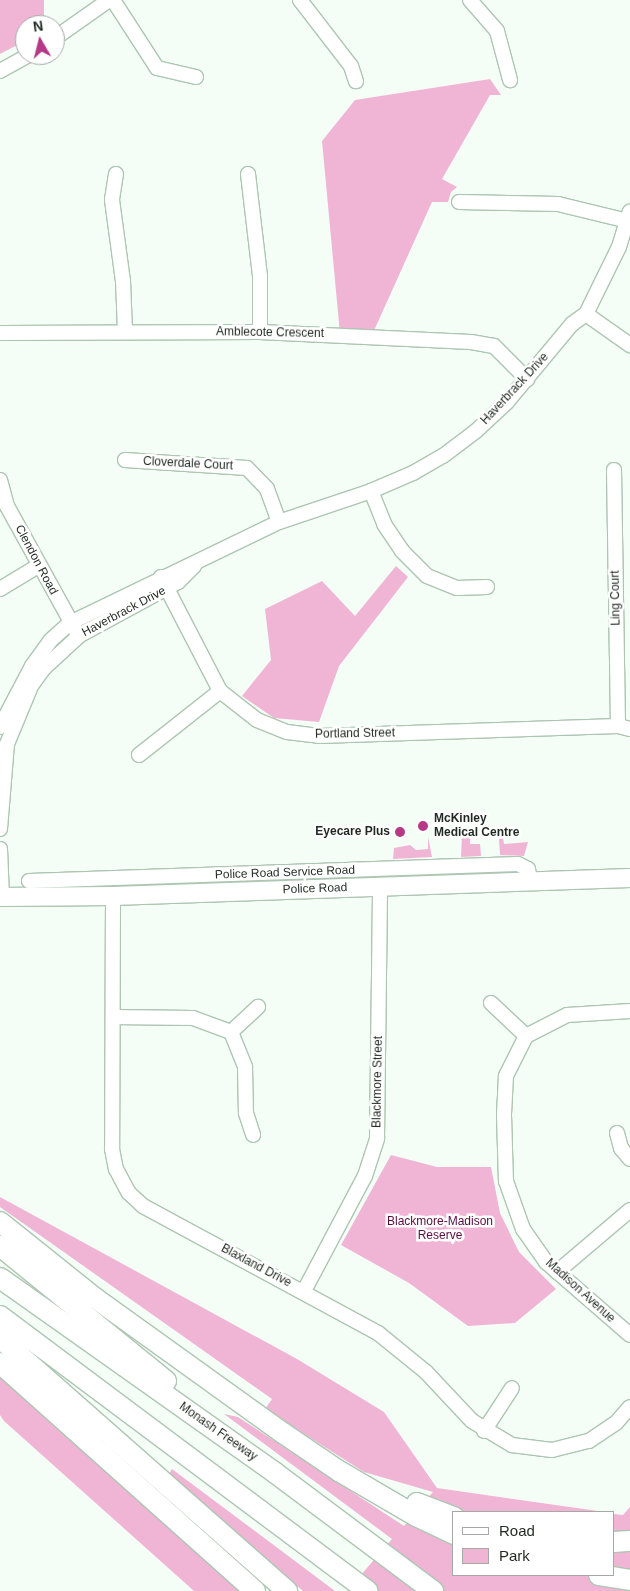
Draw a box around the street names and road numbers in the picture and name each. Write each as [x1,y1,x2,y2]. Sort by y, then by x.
street label: Amblecote Crescent [216,325,324,341]
street label: Haverbrack Drive [478,350,552,428]
street label: Cloverdale Court [143,454,233,474]
street label: Clendon Road [12,523,60,597]
street label: Ling Court [608,570,624,626]
street label: Haverbrack Drive [80,584,168,640]
street label: Portland Street [315,726,395,742]
street label: Police Road Service Road [215,863,355,883]
street label: Police Road [282,881,348,897]
street label: Blackmore Street [370,1036,386,1128]
street label: Blaxland Drive [218,1241,294,1291]
street label: Madison Avenue [542,1256,618,1326]
street label: Monash Freeway [176,1400,260,1464]

